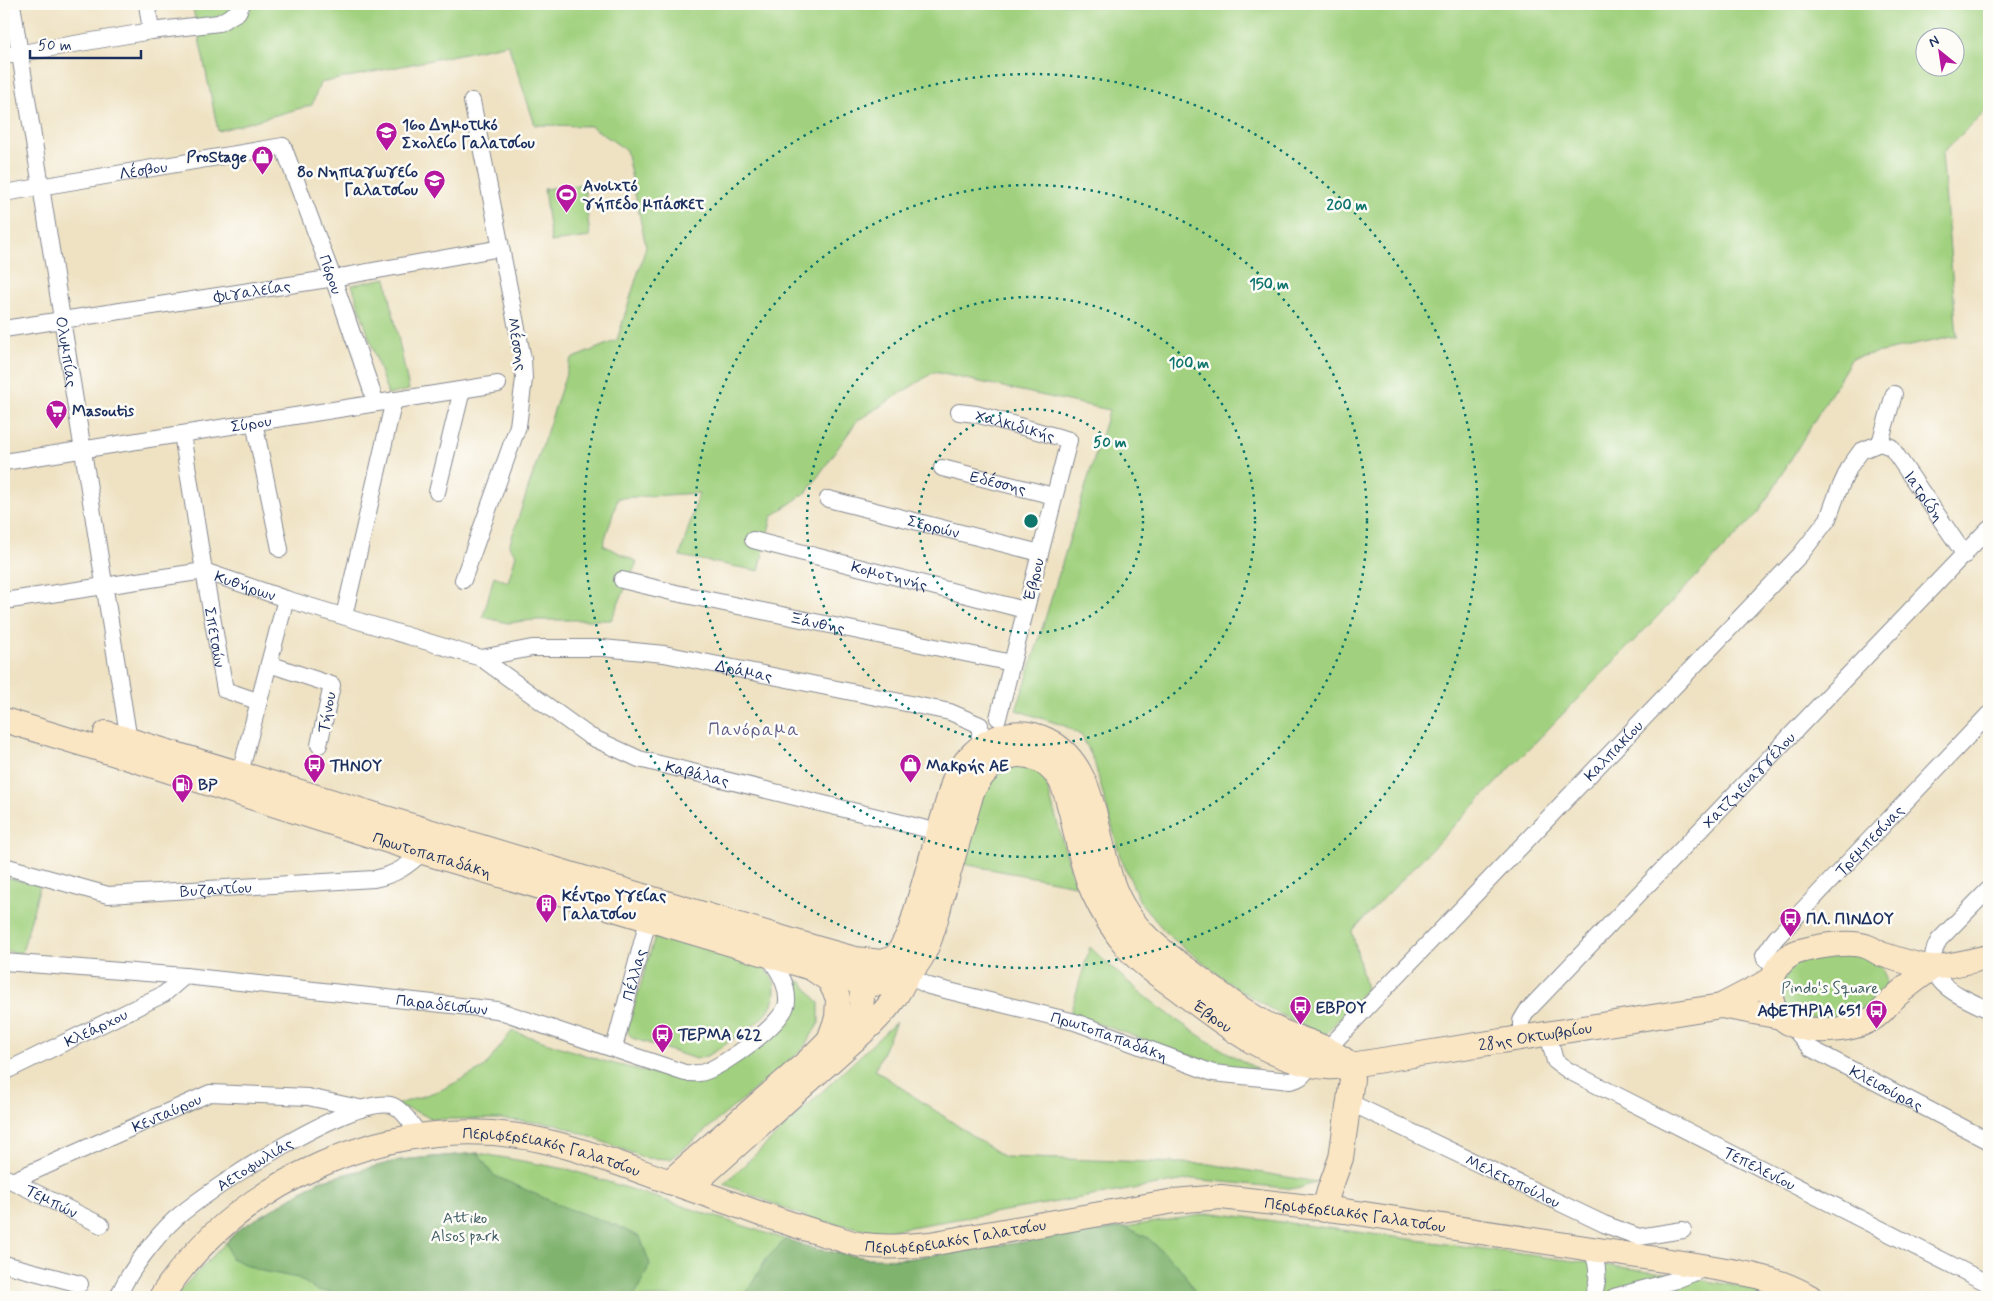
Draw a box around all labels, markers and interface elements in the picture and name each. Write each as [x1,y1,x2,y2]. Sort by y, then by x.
scale bar [30,28,141,60]
north arrow [1916,28,1966,78]
text: N [1925,31,1943,52]
text: 50 m [38,36,72,56]
place label: 16ο Δημοτικό Σχολείο Γαλατσίου [402,115,536,154]
school or university icon: 16ο Δημοτικό Σχολείο Γαλατσίου [374,121,398,152]
shop icon: ProStage [251,144,275,175]
place label: ProStage [186,147,247,170]
street label: Λέσβου [118,157,169,185]
place label: 8ο Νηπιαγωγείο Γαλατσίου [297,162,419,201]
school or university icon: 8ο Νηπιαγωγείο Γαλατσίου [422,168,446,199]
place label: Ανοιχτό γήπεδο μπάσκετ [582,176,704,215]
sports icon: Ανοιχτό γήπεδο μπάσκετ [555,182,579,213]
text: 200 m [1327,196,1368,216]
street label: Πόρου [313,252,347,297]
text: 150 m [1249,275,1289,295]
street label: Φιγαλείας [211,276,292,309]
street label: Ολυμπίας [50,315,82,389]
street label: Μέσσης [502,316,533,373]
text: 100 m [1169,354,1209,374]
supermarket icon: Masoutis [44,398,68,429]
place label: Masoutis [72,401,135,422]
street label: Χαλκιδικής [973,405,1057,448]
street label: Σύρου [229,411,273,438]
text: 50 m [1093,433,1127,453]
street label: Εδέσσης [968,466,1028,501]
street label: Ιατρίδη [1898,467,1948,526]
street label: Σερρών [905,511,961,544]
centre of rings [1022,512,1040,530]
street label: Έβρου [1019,556,1050,603]
street label: Κομοτηνής [849,557,930,596]
street label: Κυθήρων [212,566,278,607]
street label: Σπετσών [199,606,230,669]
street label: Ξάνθης [788,608,847,640]
street label: Δράμας [713,656,774,688]
street label: Τήνου [313,690,342,735]
street label: Καλπακίου [1580,716,1648,786]
district label: Πανόραμα [708,718,800,742]
street label: Χατζηευαγγέλου [1698,728,1801,833]
bus stop icon: ΤΗΝΟΥ [302,753,326,784]
shop icon: Μακρής ΑΕ [898,753,922,784]
place label: ΤΗΝΟΥ [329,756,382,777]
place label: Μακρής ΑΕ [926,756,1009,777]
street label: Καβάλας [663,757,731,793]
fuel station icon: BP [170,772,194,803]
place label: BP [198,775,218,796]
street label: Τρεμπεσίνας [1831,801,1909,882]
street label: Πρωτοπαπαδάκη [370,828,494,884]
street label: Βυζαντίου [179,877,252,903]
place label: Κέντρο Υγείας Γαλατσίου [562,885,666,925]
building icon: Κέντρο Υγείας Γαλατσίου [534,892,558,923]
bus stop icon: ΠΛ. ΠΙΝΔΟΥ [1778,906,1802,937]
place label: ΠΛ. ΠΙΝΔΟΥ [1806,909,1894,930]
street label: Πέλλας [618,947,652,1003]
park label: Pindo's Square [1781,978,1879,999]
street label: Παραδεισίων [395,990,489,1021]
bus stop icon: ΕΒΡΟΥ [1288,995,1312,1026]
street label: Έβρου [1188,996,1236,1038]
place label: ΕΒΡΟΥ [1316,998,1367,1019]
bus stop icon: ΑΦΕΤΗΡΙΑ 651 [1865,998,1889,1029]
place label: ΑΦΕΤΗΡΙΑ 651 [1758,1001,1861,1022]
street label: Κλεάρχου [61,1004,131,1053]
street label: Πρωτοπαπαδάκη [1048,1007,1171,1067]
street label: 28ης Οκτωβρίου [1477,1018,1594,1057]
bus stop icon: ΤΕΡΜΑ 622 [650,1022,674,1053]
place label: ΤΕΡΜΑ 622 [677,1025,763,1046]
street label: Κλεισούρας [1845,1061,1926,1117]
street label: Κενταύρου [129,1089,205,1138]
street label: Περιφερειακός Γαλατσίου [462,1123,643,1182]
street label: Αετοφωλιάς [213,1133,297,1197]
street label: Τεπελενίου [1719,1142,1799,1196]
street label: Μελετοπούλου [1462,1150,1563,1214]
street label: Τεμπών [21,1180,81,1224]
street label: Περιφερειακός Γαλατσίου [1263,1193,1447,1238]
park label: Attiko Alsos park [431,1208,499,1247]
street label: Περιφερειακός Γαλατσίου [864,1215,1048,1259]

